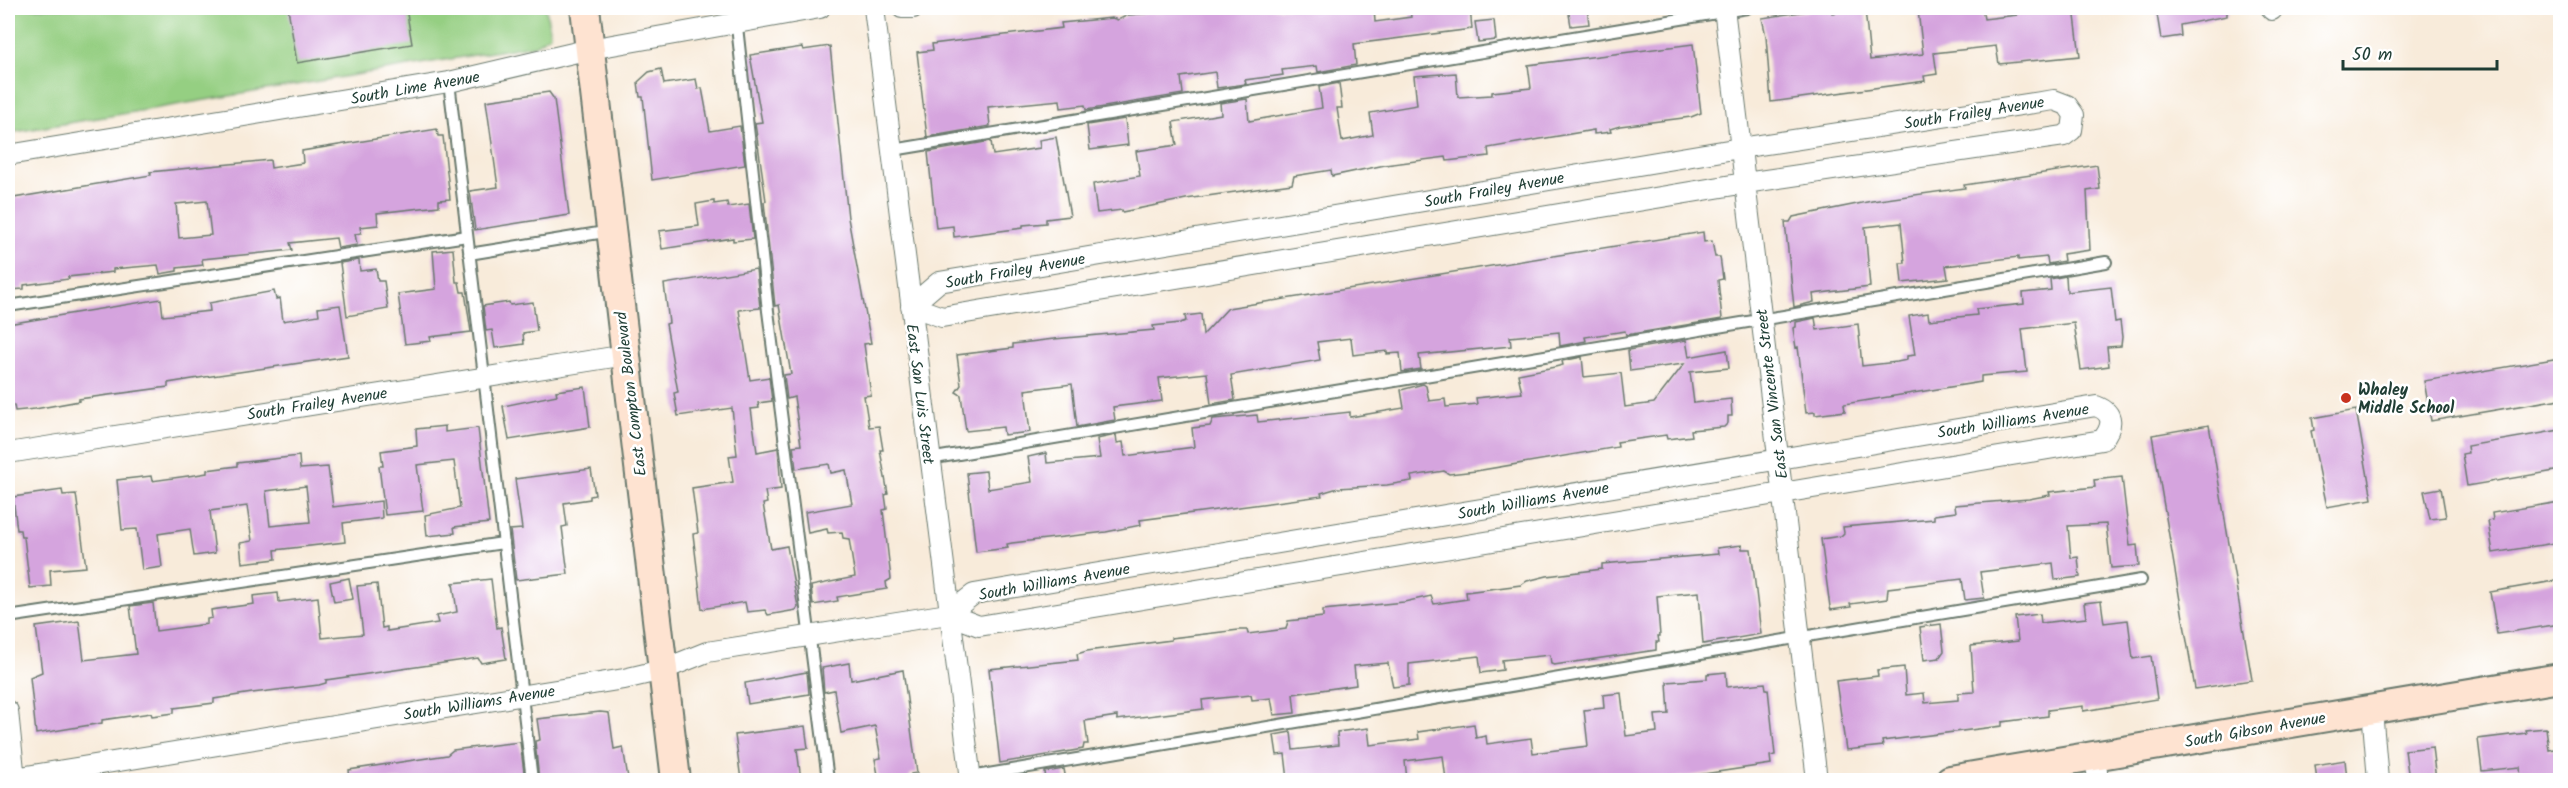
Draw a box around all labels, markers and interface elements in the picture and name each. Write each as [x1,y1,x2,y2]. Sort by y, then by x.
scale bar [2343,33,2498,71]
text: 50 m [2352,41,2392,70]
street label: South Lime Avenue [349,65,482,112]
street label: South Frailey Avenue [1902,90,2046,137]
street label: South Frailey Avenue [1422,166,1566,215]
street label: South Frailey Avenue [943,247,1087,296]
street label: East San Vincente Street [1750,306,1795,480]
street label: East Compton Boulevard [609,309,654,478]
street label: East San Luis Street [898,323,941,467]
place label: Whaley Middle School [2358,378,2455,421]
street label: South Frailey Avenue [245,381,389,428]
marker: Whaley Middle School [2339,391,2353,405]
street label: South Williams Avenue [1936,397,2091,446]
street label: South Williams Avenue [1456,476,1611,527]
street label: South Williams Avenue [977,557,1132,608]
street label: South Williams Avenue [402,679,557,728]
street label: South Gibson Avenue [2183,706,2328,755]

